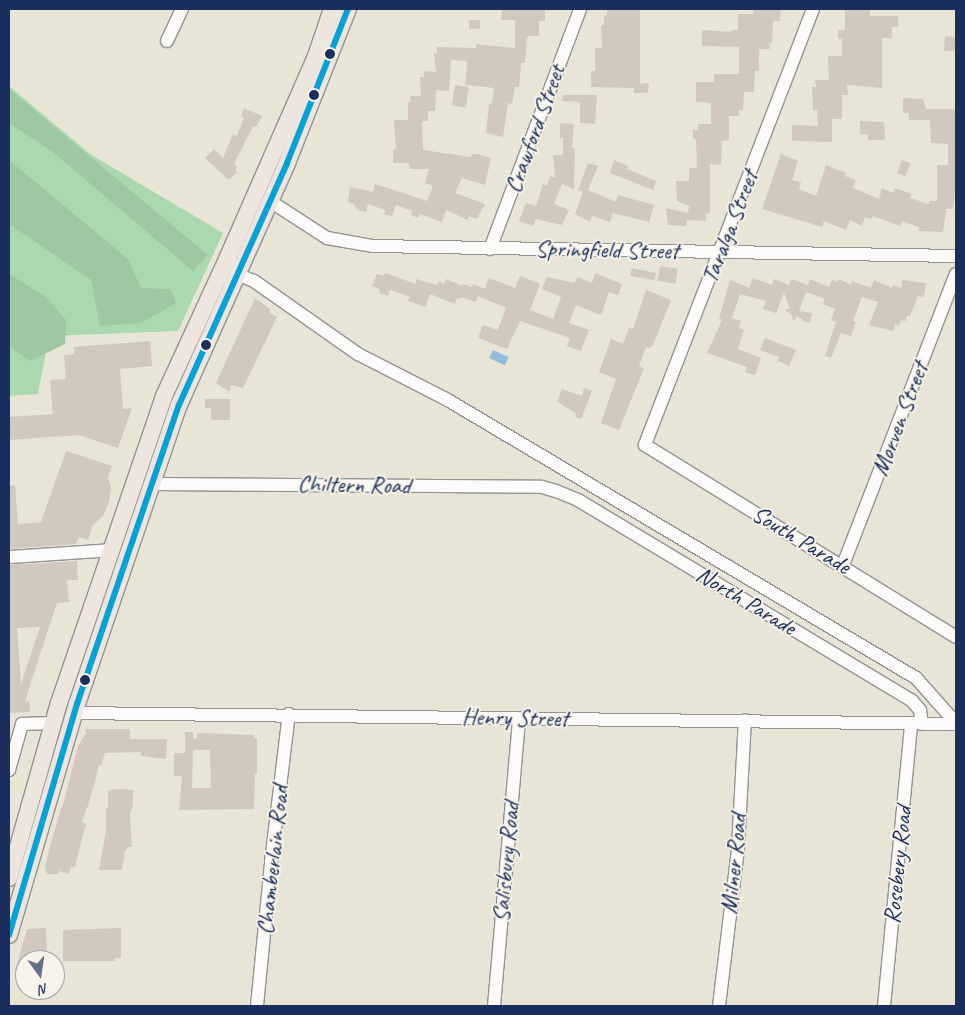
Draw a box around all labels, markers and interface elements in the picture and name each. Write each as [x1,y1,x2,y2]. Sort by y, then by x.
unlabelled marker [325,49,335,59]
street label: Crawford Street [498,61,572,197]
unlabelled marker [309,90,319,100]
street label: Taralga Street [695,167,765,287]
street label: Springfield Street [535,234,679,266]
unlabelled marker [201,340,211,350]
street label: Morven Street [865,358,935,480]
street label: Chiltern Road [298,470,410,500]
street label: South Parade [747,499,855,581]
street label: North Parade [690,560,802,642]
unlabelled marker [80,675,90,685]
street label: Henry Street [461,703,569,733]
street label: Chamberlain Road [251,784,295,936]
street label: Salisbury Road [486,801,526,923]
street label: Rosebery Road [878,805,918,925]
street label: Milner Road [714,813,754,915]
north arrow [15,950,65,1000]
text: N [37,980,50,998]

